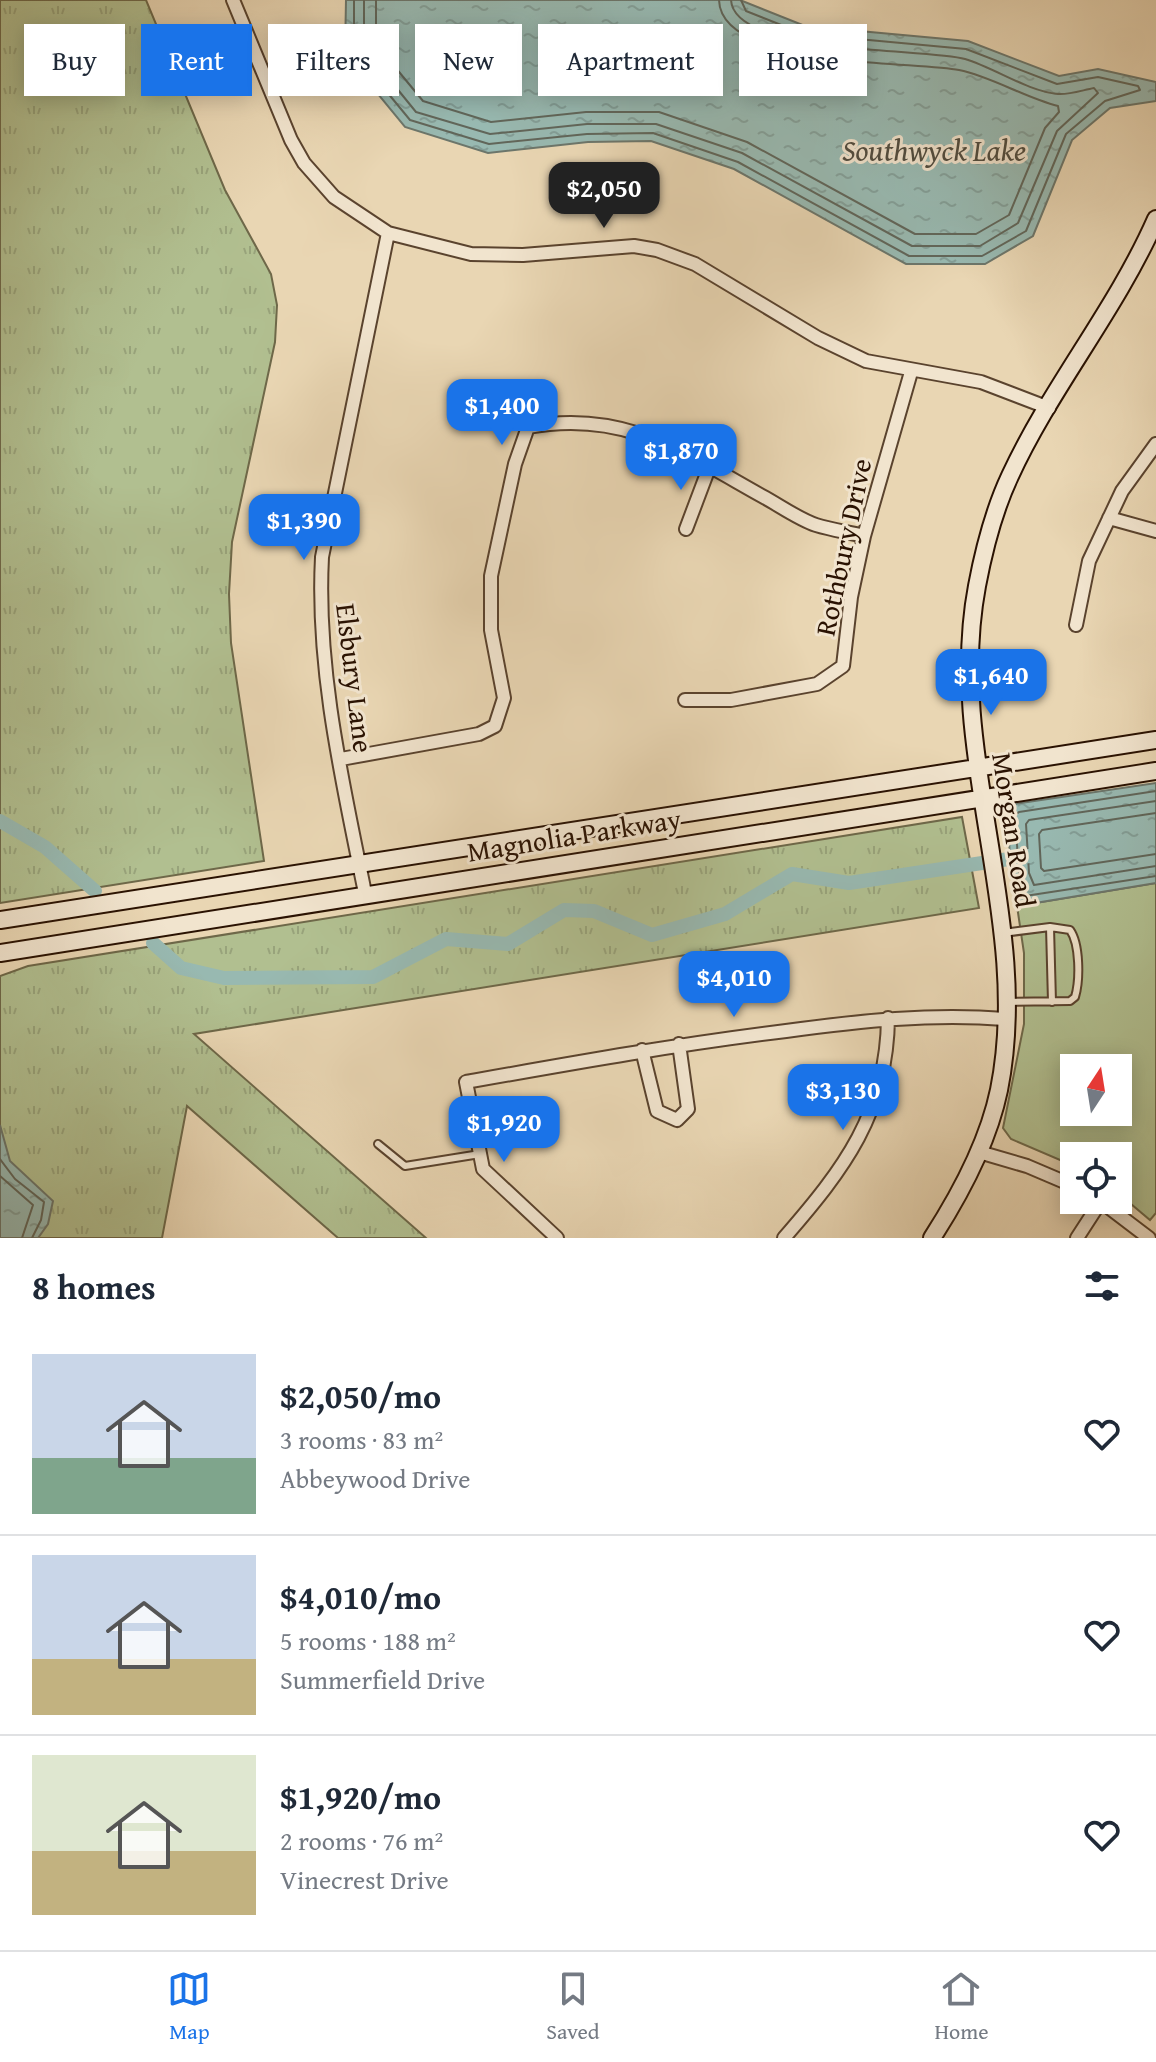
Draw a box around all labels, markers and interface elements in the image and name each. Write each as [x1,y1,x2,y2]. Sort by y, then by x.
chip: Buy [24,24,125,96]
chip: Rent [141,24,252,96]
chip: Filters [268,24,399,96]
chip: New [415,24,522,96]
chip: Apartment [538,24,723,96]
chip: House [739,24,867,96]
water label: Southwyck Lake [842,128,1026,172]
pin: $2,050 [539,162,669,230]
text: $2,050 [567,168,641,207]
pin: $1,400 [437,379,567,447]
text: $1,400 [465,385,539,424]
pin: $1,870 [616,424,746,492]
text: $1,870 [644,430,718,469]
street label: Rothbury Drive [804,455,881,639]
pin: $1,390 [239,494,369,562]
text: $1,390 [267,500,341,539]
street label: Elsbury Lane [326,601,385,755]
pin: $1,640 [926,649,1056,717]
text: $1,640 [954,655,1028,694]
street label: Morgan Road [982,749,1047,910]
street label: Magnolia Parkway [464,797,684,872]
pin: $4,010 [669,951,799,1019]
text: $4,010 [697,957,771,996]
north arrow [1060,1054,1132,1126]
map controls [1060,1054,1132,1214]
pin: $3,130 [778,1064,908,1132]
text: $3,130 [806,1070,880,1109]
pin: $1,920 [439,1096,569,1164]
text: $1,920 [467,1102,541,1141]
button: locate [1060,1142,1132,1214]
text: 8 homes [32,1262,156,1311]
icon: filters [1080,1264,1124,1308]
text: $2,050/mo [280,1371,441,1420]
icon: home [96,1386,192,1482]
icon: heart [1080,1412,1124,1456]
text: 3 rooms · 83 m² [280,1420,443,1459]
text: Abbeywood Drive [280,1459,470,1498]
text: $4,010/mo [280,1572,441,1621]
icon: home [96,1587,192,1683]
icon: heart [1080,1613,1124,1657]
text: 5 rooms · 188 m² [280,1621,456,1660]
text: Summerfield Drive [280,1660,485,1699]
text: $1,920/mo [280,1772,441,1821]
icon: home [96,1787,192,1883]
icon: heart [1080,1813,1124,1857]
text: 2 rooms · 76 m² [280,1821,443,1860]
text: Vinecrest Drive [280,1860,449,1899]
tab: Map [167,1967,211,2047]
tab: Saved [546,1967,600,2047]
tab: Home [934,1967,989,2047]

